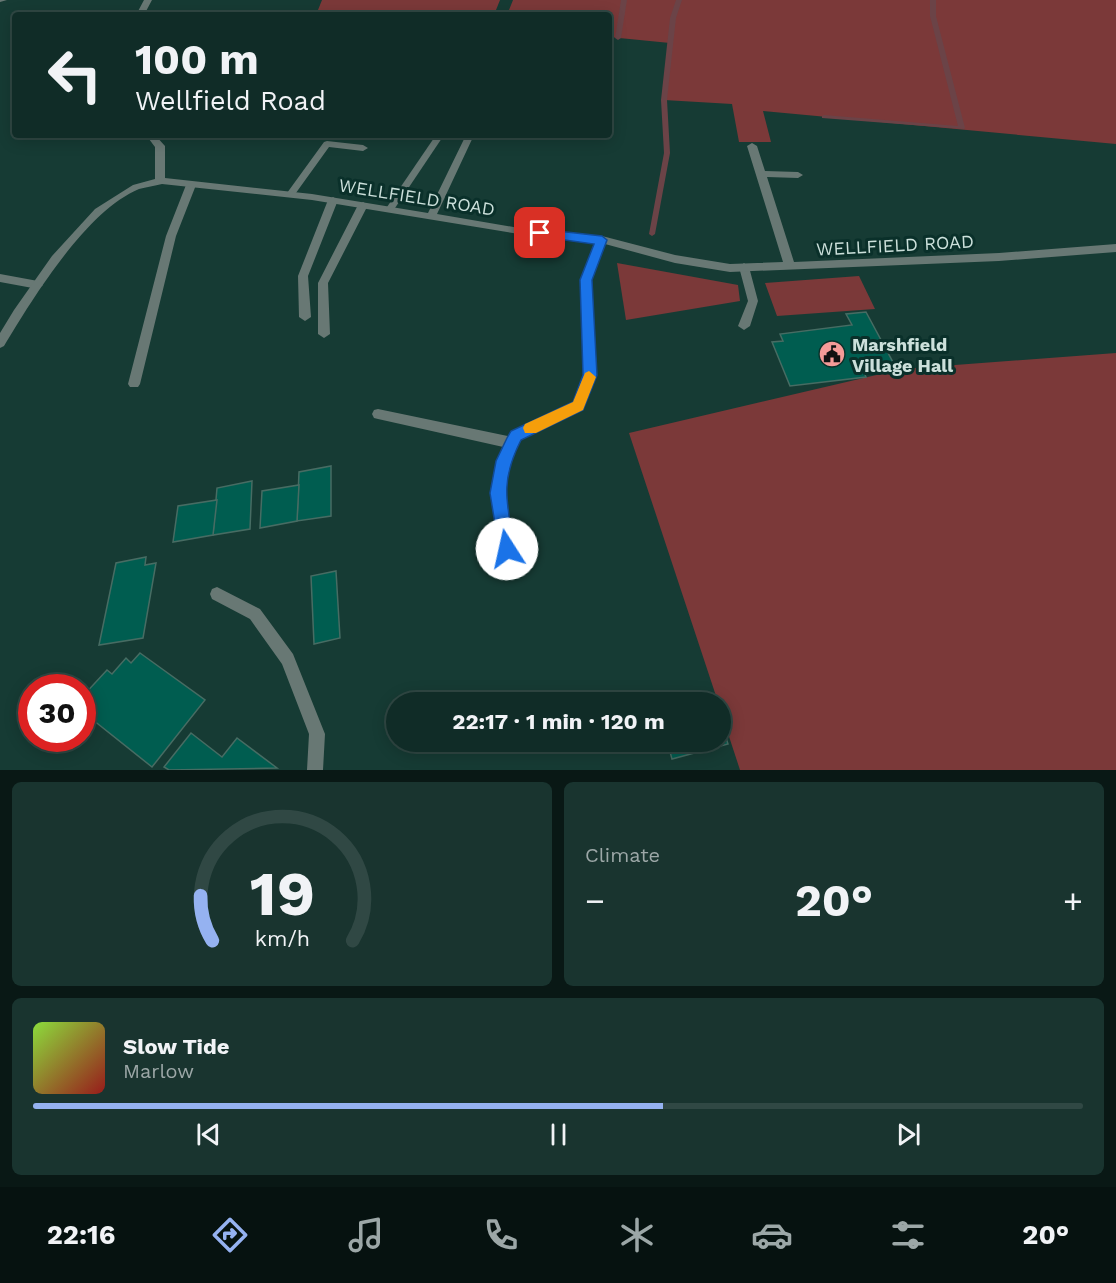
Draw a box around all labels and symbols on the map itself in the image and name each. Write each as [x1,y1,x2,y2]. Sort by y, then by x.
street label: WELLFIELD ROAD [337,174,497,220]
pin [514,207,565,258]
street label: WELLFIELD ROAD [816,230,974,260]
place label: Marshfield Village Hall [852,334,953,376]
public building icon: Marshfield Village Hall [817,339,847,369]
position arrow [475,517,539,581]
speed limit sign: 30 [18,674,96,752]

